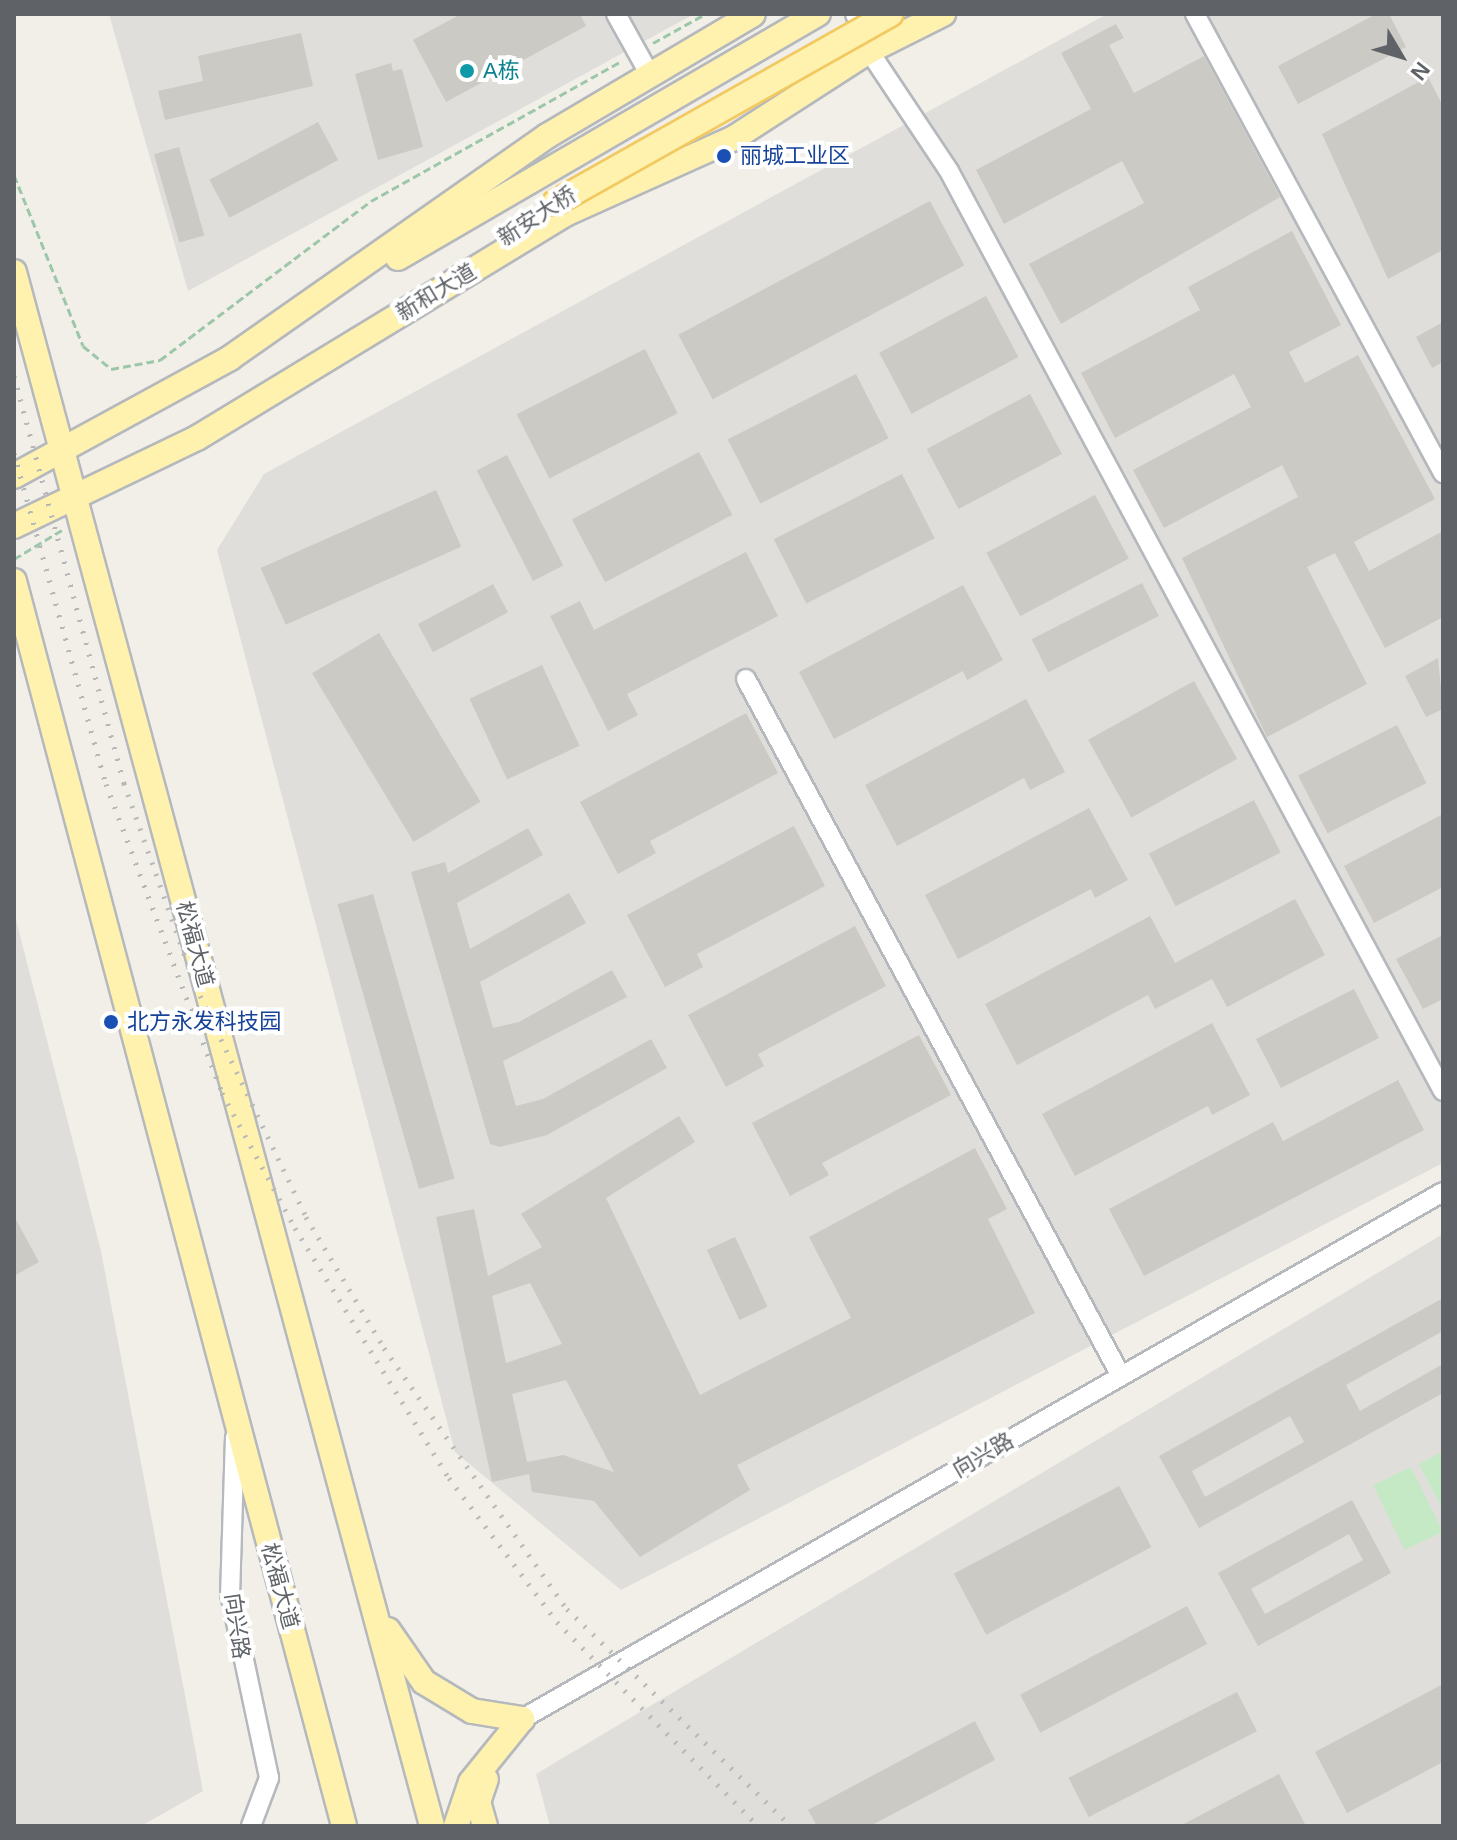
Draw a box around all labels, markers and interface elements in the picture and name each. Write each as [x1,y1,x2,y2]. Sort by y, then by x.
north arrow [1361,16,1441,96]
text: N [1406,57,1435,85]
place label: A栋 [483,58,520,84]
marker: A栋 [458,62,476,80]
place label: 丽城工业区 [740,143,850,169]
marker: 丽城工业区 [715,147,733,165]
street label: 新安大桥 [493,181,581,251]
street label: 新和大道 [391,258,481,326]
street label: 松福大道 [171,898,219,990]
place label: 北方永发科技园 [127,1009,281,1035]
marker: 北方永发科技园 [102,1013,120,1031]
street label: 向兴路 [948,1427,1018,1483]
street label: 松福大道 [256,1540,304,1632]
street label: 向兴路 [219,1591,255,1661]

